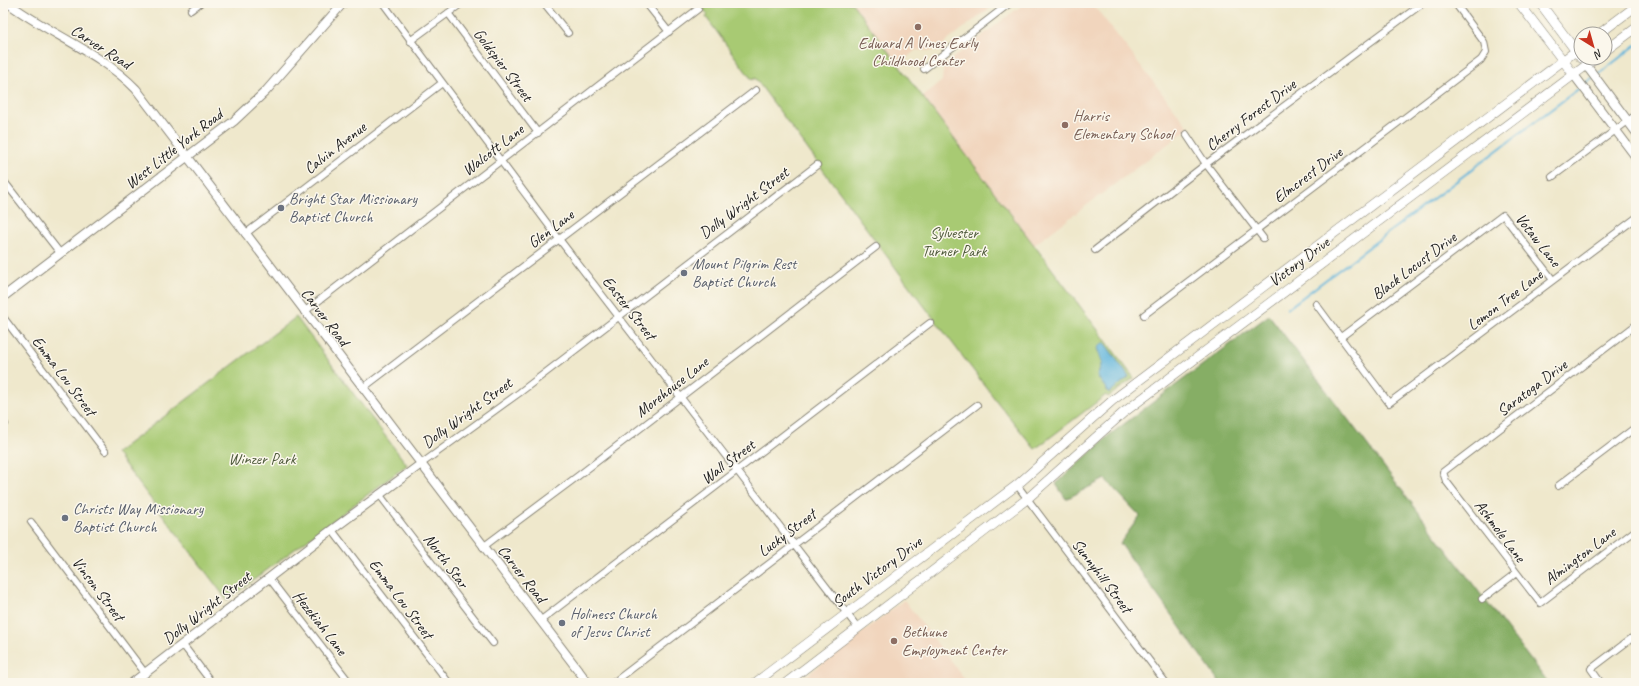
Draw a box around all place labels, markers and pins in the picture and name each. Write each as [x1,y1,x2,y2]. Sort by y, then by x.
marker: Edward A Vines Early Childhood Center [913,22,923,32]
place label: Edward A Vines Early Childhood Center [858,33,979,71]
place label: Harris Elementary School [1073,106,1176,144]
marker: Harris Elementary School [1060,120,1070,130]
place label: Bright Star Missionary Baptist Church [289,189,418,227]
marker: Bright Star Missionary Baptist Church [276,203,286,213]
place label: Mount Pilgrim Rest Baptist Church [692,254,798,292]
marker: Mount Pilgrim Rest Baptist Church [679,268,689,278]
place label: Christs Way Missionary Baptist Church [73,499,205,537]
marker: Christs Way Missionary Baptist Church [60,513,70,523]
place label: Holiness Church of Jesus Christ [570,604,658,642]
marker: Holiness Church of Jesus Christ [557,618,567,628]
place label: Bethune Employment Center [902,622,1009,660]
marker: Bethune Employment Center [889,636,899,646]

